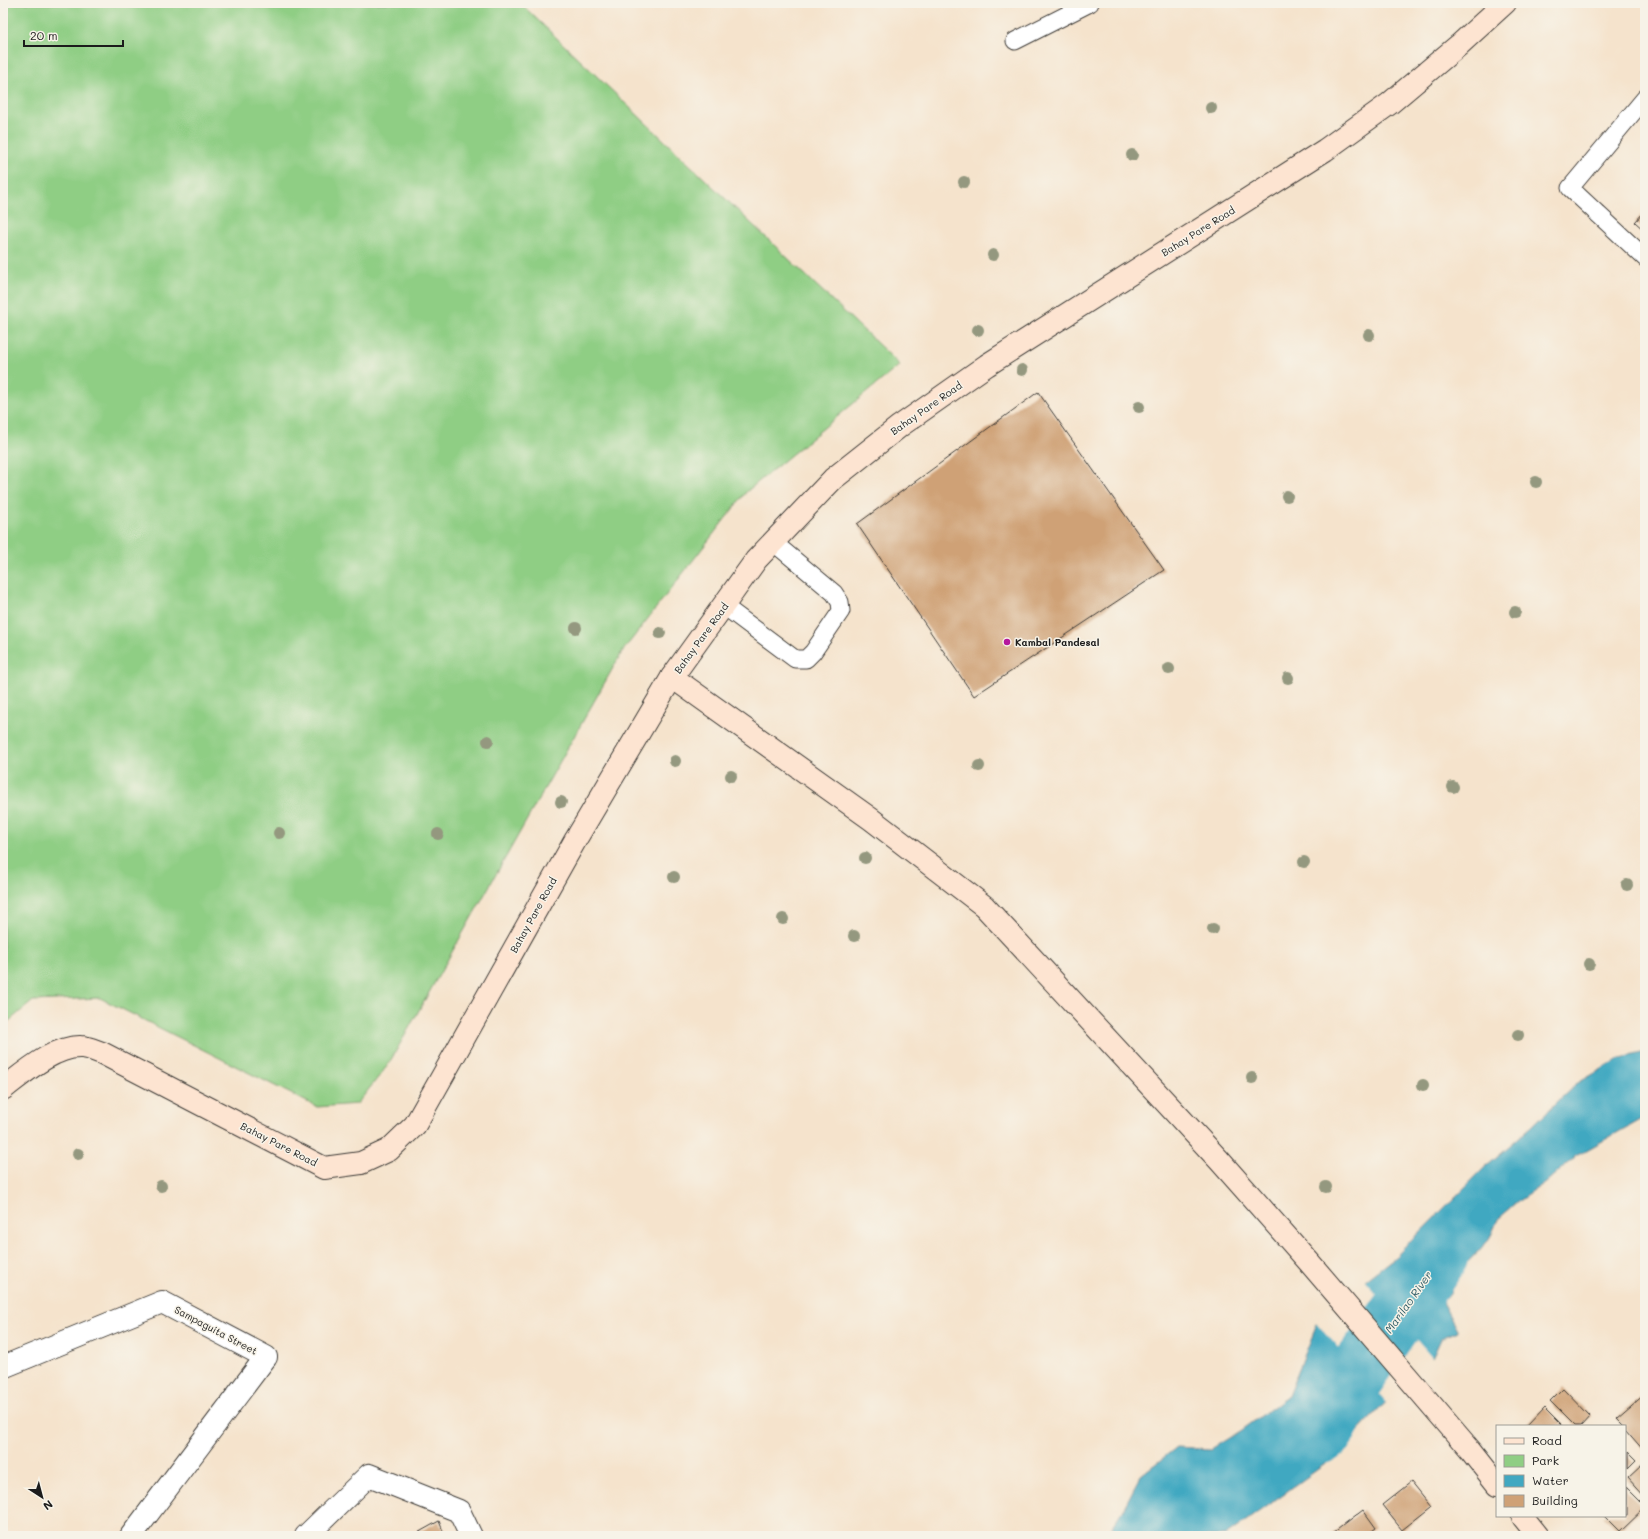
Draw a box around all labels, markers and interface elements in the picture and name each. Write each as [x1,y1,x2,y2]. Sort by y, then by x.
scale bar [24,22,123,48]
text: 20 m [30,27,58,43]
street label: Bahay Pare Road [1159,203,1237,259]
street label: Bahay Pare Road [887,378,965,438]
street label: Bahay Pare Road [671,600,731,676]
place label: Kambal Pandesal [1015,635,1100,649]
marker: Kambal Pandesal [1002,637,1012,647]
street label: Bahay Pare Road [506,875,560,955]
street label: Bahay Pare Road [238,1119,320,1169]
water label: Marilao River [1381,1268,1435,1336]
street label: Sampaguita Street [172,1302,260,1358]
legend [1496,1425,1626,1517]
text: Road [1532,1432,1562,1448]
text: Park [1532,1452,1559,1468]
text: Water [1532,1472,1569,1488]
north arrow [22,1477,62,1517]
text: Building [1532,1492,1578,1508]
text: N [40,1497,56,1514]

